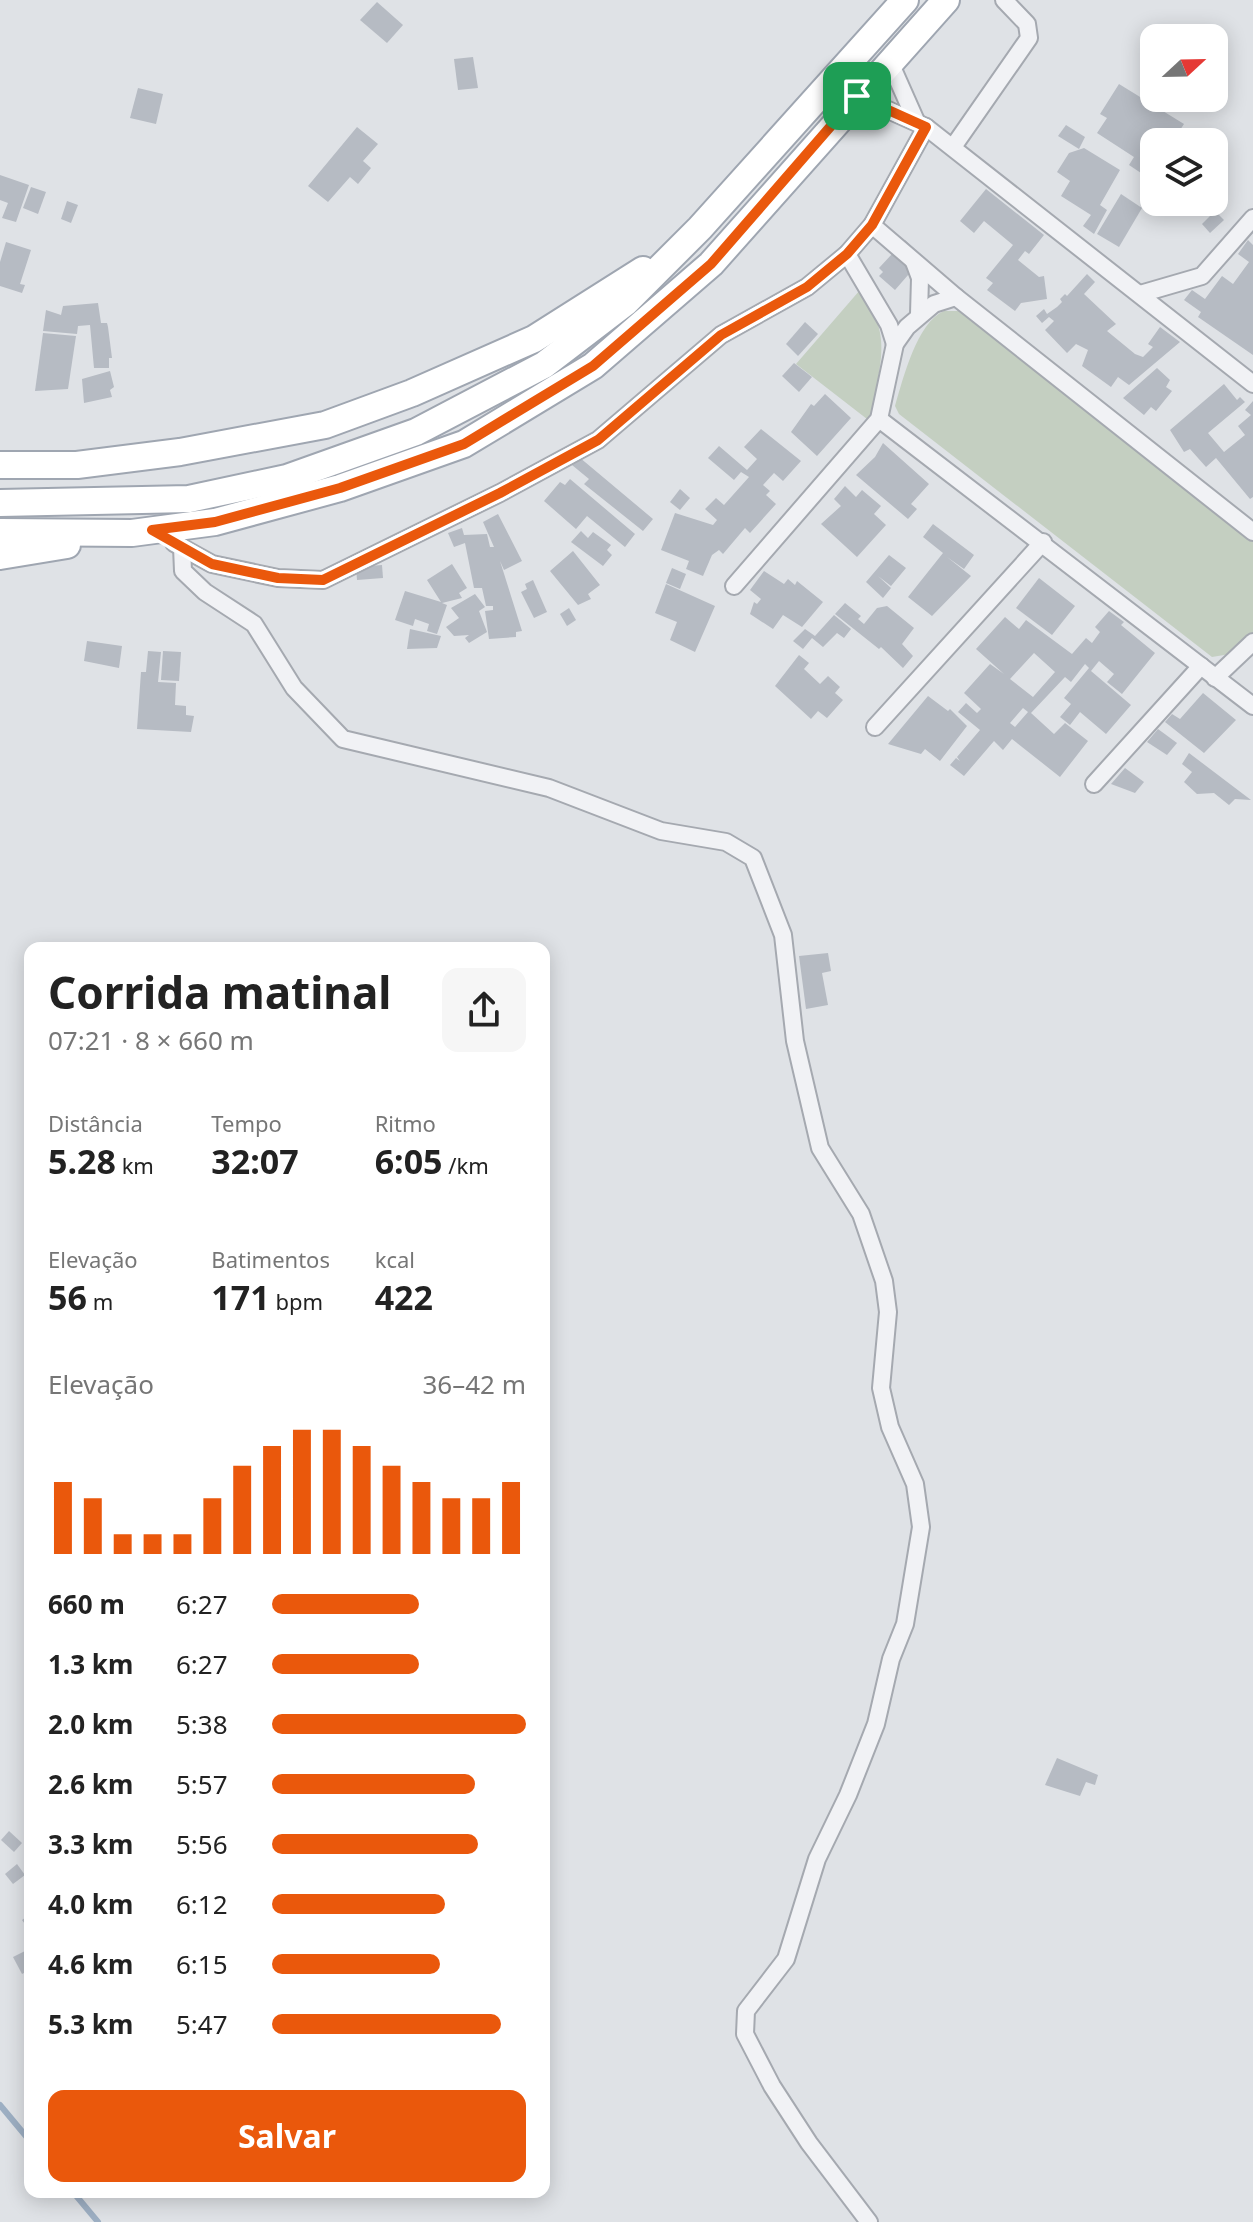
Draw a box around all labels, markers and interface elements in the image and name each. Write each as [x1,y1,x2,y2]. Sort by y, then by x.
north arrow [1140,24,1228,112]
map controls [1140,24,1228,216]
pin [823,62,891,130]
icon: arrive [835,74,879,118]
button: layers [1140,128,1228,216]
text: Corrida matinal [48,962,391,1022]
button: share [442,968,526,1052]
text: 07:21 · 8 × 660 m [48,1022,254,1058]
text: Distância [48,1108,143,1138]
text: Tempo [211,1108,282,1138]
text: Ritmo [375,1108,436,1138]
text: 5.28 [48,1138,116,1184]
text: 32:07 [211,1138,299,1184]
text: 6:05 [375,1138,443,1184]
text: km [116,1150,154,1180]
text: /km [443,1150,489,1180]
text: Elevação [48,1244,138,1274]
text: Batimentos [211,1244,330,1274]
text: kcal [375,1244,415,1274]
text: 56 [48,1274,87,1320]
text: 171 [211,1274,270,1320]
text: 422 [375,1274,433,1320]
text: m [87,1286,113,1316]
text: bpm [270,1286,323,1316]
text: Elevação [48,1366,154,1402]
text: 36–42 m [422,1366,526,1402]
text: 660 m [48,1586,125,1622]
text: 6:27 [176,1586,228,1622]
text: 1.3 km [48,1646,133,1682]
text: 6:27 [176,1646,228,1682]
text: 2.0 km [48,1706,133,1742]
text: 5:38 [176,1706,228,1742]
text: 2.6 km [48,1766,133,1802]
text: 5:57 [176,1766,228,1802]
text: 3.3 km [48,1826,133,1862]
text: 5:56 [176,1826,228,1862]
text: 4.0 km [48,1886,133,1922]
text: 6:12 [176,1886,228,1922]
text: 4.6 km [48,1946,133,1982]
text: 6:15 [176,1946,228,1982]
text: 5.3 km [48,2006,133,2042]
text: 5:47 [176,2006,228,2042]
button: Salvar [48,2090,526,2182]

